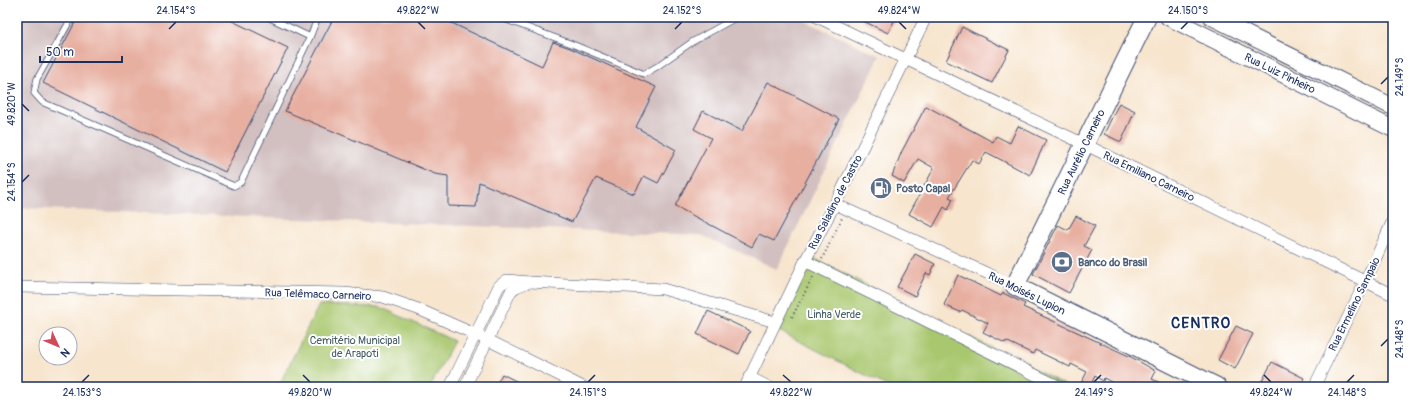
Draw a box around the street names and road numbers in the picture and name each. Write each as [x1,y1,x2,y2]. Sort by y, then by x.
street label: Rua Luiz Pinheiro [1242,51,1318,96]
street label: Rua Aurélio Carneiro [1055,107,1108,197]
street label: Rua Emiliano Carneiro [1101,149,1197,204]
street label: Rua Saladino de Castro [806,153,865,252]
street label: Rua Ermelino Sampaio [1326,255,1383,353]
street label: Rua Moisés Lupion [986,269,1067,318]
street label: Rua Telêmaco Carneiro [264,286,372,303]

